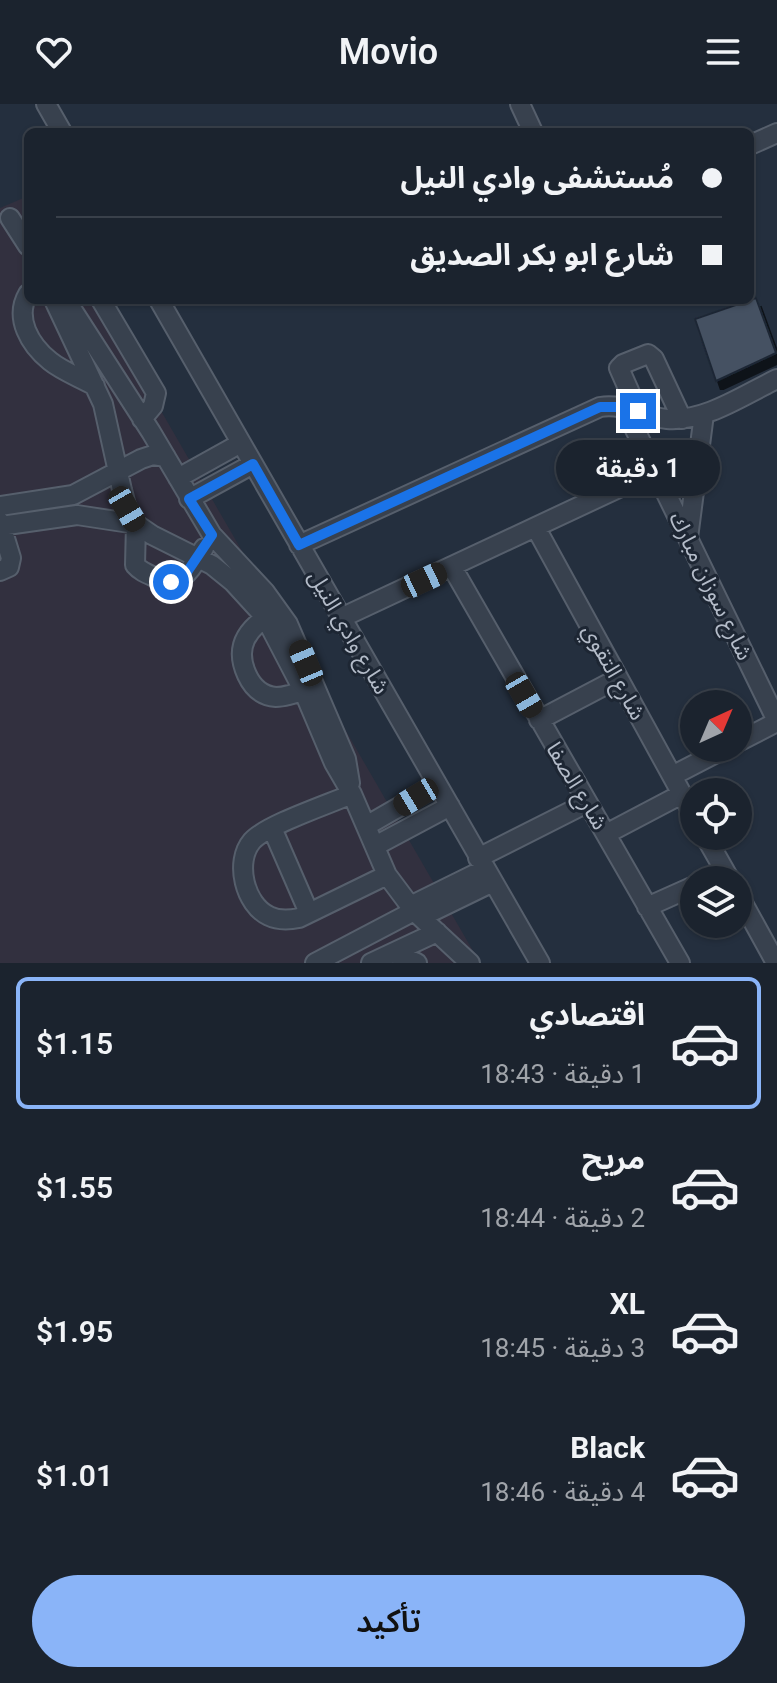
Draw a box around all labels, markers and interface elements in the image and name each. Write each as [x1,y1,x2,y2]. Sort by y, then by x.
icon: heart [32,30,76,74]
icon: menu [701,30,745,74]
text: Movio [339,31,438,73]
text: مُستشفى وادي النيل [400,160,674,195]
text: شارع ابو بكر الصديق [410,237,674,272]
route end [620,393,656,429]
callout: 1 دقيقة [556,439,720,495]
text: 1 دقيقة [596,453,680,483]
car [105,482,149,536]
street label: شارع سوزان مبارك [661,508,758,666]
car [397,559,451,601]
route start [153,564,189,600]
street label: شارع وادي النيل [300,566,395,700]
street label: شارع التقوي [574,620,651,726]
car [286,636,326,690]
car [502,668,546,722]
north arrow [680,690,752,762]
map controls [680,690,752,938]
street label: شارع الصفا [538,738,613,836]
car [389,774,443,820]
button: locate [680,778,752,850]
button: layers [680,866,752,938]
text: اقتصادي [530,997,645,1032]
icon: car [669,1007,741,1079]
text: $1.15 [36,1026,113,1061]
text: 1 دقيقة · 18:43 [480,1059,645,1089]
text: مريح [582,1141,645,1176]
icon: car [669,1151,741,1223]
text: $1.55 [36,1170,113,1205]
text: 2 دقيقة · 18:44 [480,1203,645,1233]
text: XL [610,1286,645,1321]
icon: car [669,1295,741,1367]
text: $1.95 [36,1314,113,1349]
text: 3 دقيقة · 18:45 [480,1333,645,1363]
text: Black [570,1430,645,1465]
icon: car [669,1439,741,1511]
text: $1.01 [36,1458,113,1493]
text: 4 دقيقة · 18:46 [480,1477,645,1507]
button: تأكيد [32,1575,745,1667]

